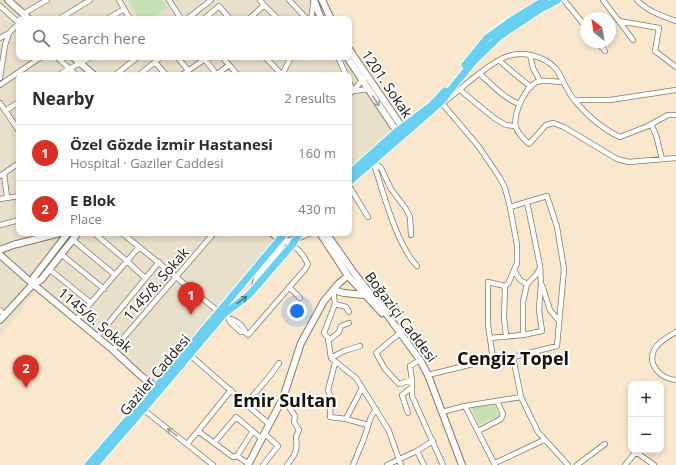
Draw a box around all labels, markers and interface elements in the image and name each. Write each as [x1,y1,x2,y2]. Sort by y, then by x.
north arrow [580,12,616,48]
search box [16,16,352,60]
icon: search [30,27,52,49]
text: Search here [62,28,146,48]
street label: 1201. Sokak [358,46,417,122]
text: Nearby [32,87,94,110]
text: 2 results [284,89,336,107]
one-way arrow [372,95,380,106]
text: Özel Gözde İzmir Hastanesi [70,134,273,154]
text: 1 [41,144,49,162]
text: 160 m [298,144,336,162]
text: Hospital · Gaziler Caddesi [70,154,224,172]
text: E Blok [70,190,116,210]
text: 2 [41,200,49,218]
text: 430 m [298,200,336,218]
text: Place [70,210,102,228]
street label: 1145/8. Sokak [120,244,192,324]
street label: Boğaziçi Caddesi [361,268,442,366]
pin: 1 [178,282,204,315]
street label: 1145/6. Sokak [54,283,137,357]
one-way arrow [236,296,247,304]
your location [287,301,307,321]
street label: Gaziler Caddesi [115,330,194,419]
district label: Cengiz Topel [457,346,569,370]
pin: 2 [13,355,39,388]
map controls [628,381,664,453]
button: + [628,381,664,417]
district label: Emir Sultan [233,388,337,412]
button: − [628,417,664,453]
one-way arrow [166,428,177,437]

